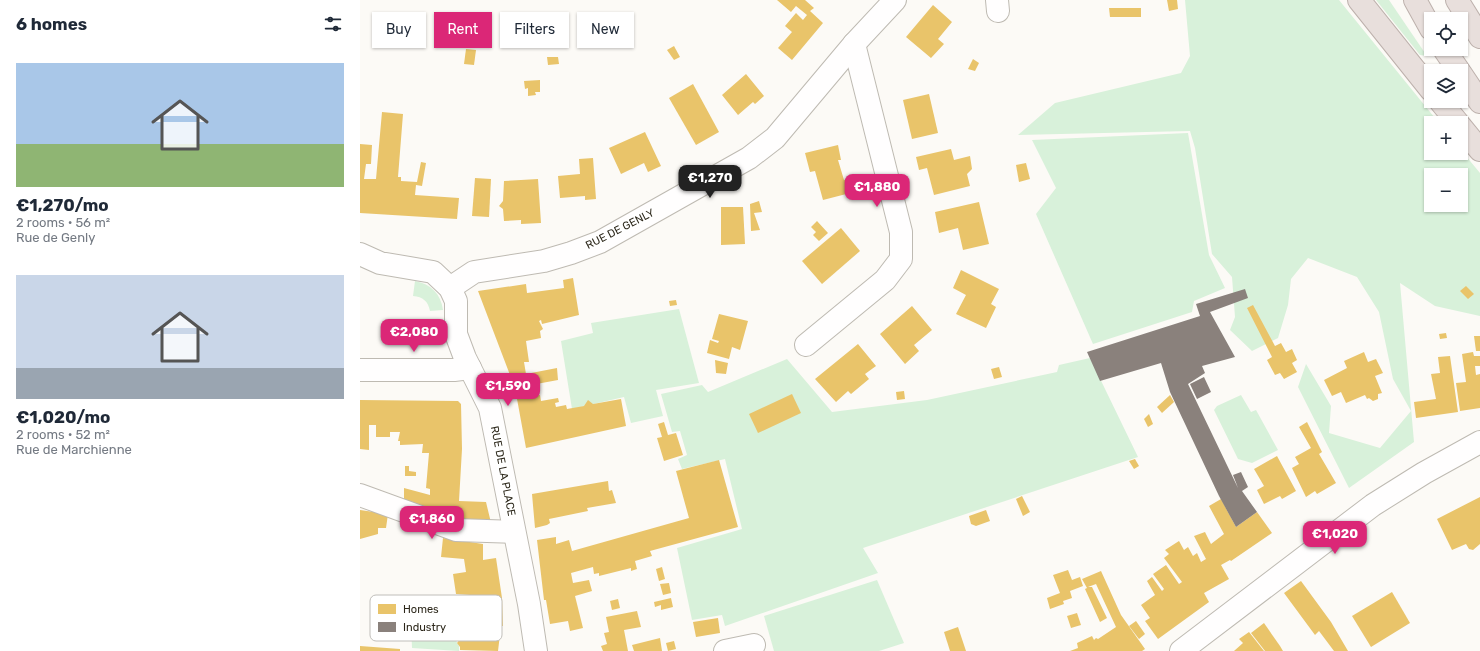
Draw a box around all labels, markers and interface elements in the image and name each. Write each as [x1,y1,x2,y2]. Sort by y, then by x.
chip: Buy [372,12,426,48]
chip: Rent [434,12,492,48]
chip: Filters [500,12,569,48]
chip: New [577,12,634,48]
map controls [1424,12,1468,212]
button: locate [1424,12,1468,56]
icon: filters [322,13,344,35]
text: 6 homes [16,14,87,34]
button: layers [1424,64,1468,108]
icon: home [144,89,216,161]
button: + [1424,116,1468,160]
pin: €1,270 [677,165,743,199]
button: − [1424,168,1468,212]
text: €1,270 [687,170,733,185]
pin: €1,880 [844,174,910,208]
text: €1,880 [854,179,900,194]
text: €1,270/mo [16,195,109,215]
street label: RUE DE GENLY [584,206,656,252]
text: 2 rooms · 56 m² [16,215,110,230]
text: Rue de Genly [16,230,95,245]
icon: home [144,301,216,373]
pin: €2,080 [381,319,447,353]
text: €2,080 [390,324,438,339]
pin: €1,590 [475,373,541,407]
text: €1,590 [485,378,531,393]
text: €1,020/mo [16,407,110,427]
street label: RUE DE LA PLACE [488,425,518,518]
text: 2 rooms · 52 m² [16,427,110,442]
text: Rue de Marchienne [16,442,132,457]
pin: €1,860 [399,506,465,540]
text: €1,860 [409,511,455,526]
pin: €1,020 [1302,521,1368,555]
text: €1,020 [1312,526,1358,541]
legend [370,595,502,641]
text: Homes [403,603,439,616]
text: Industry [403,621,446,634]

